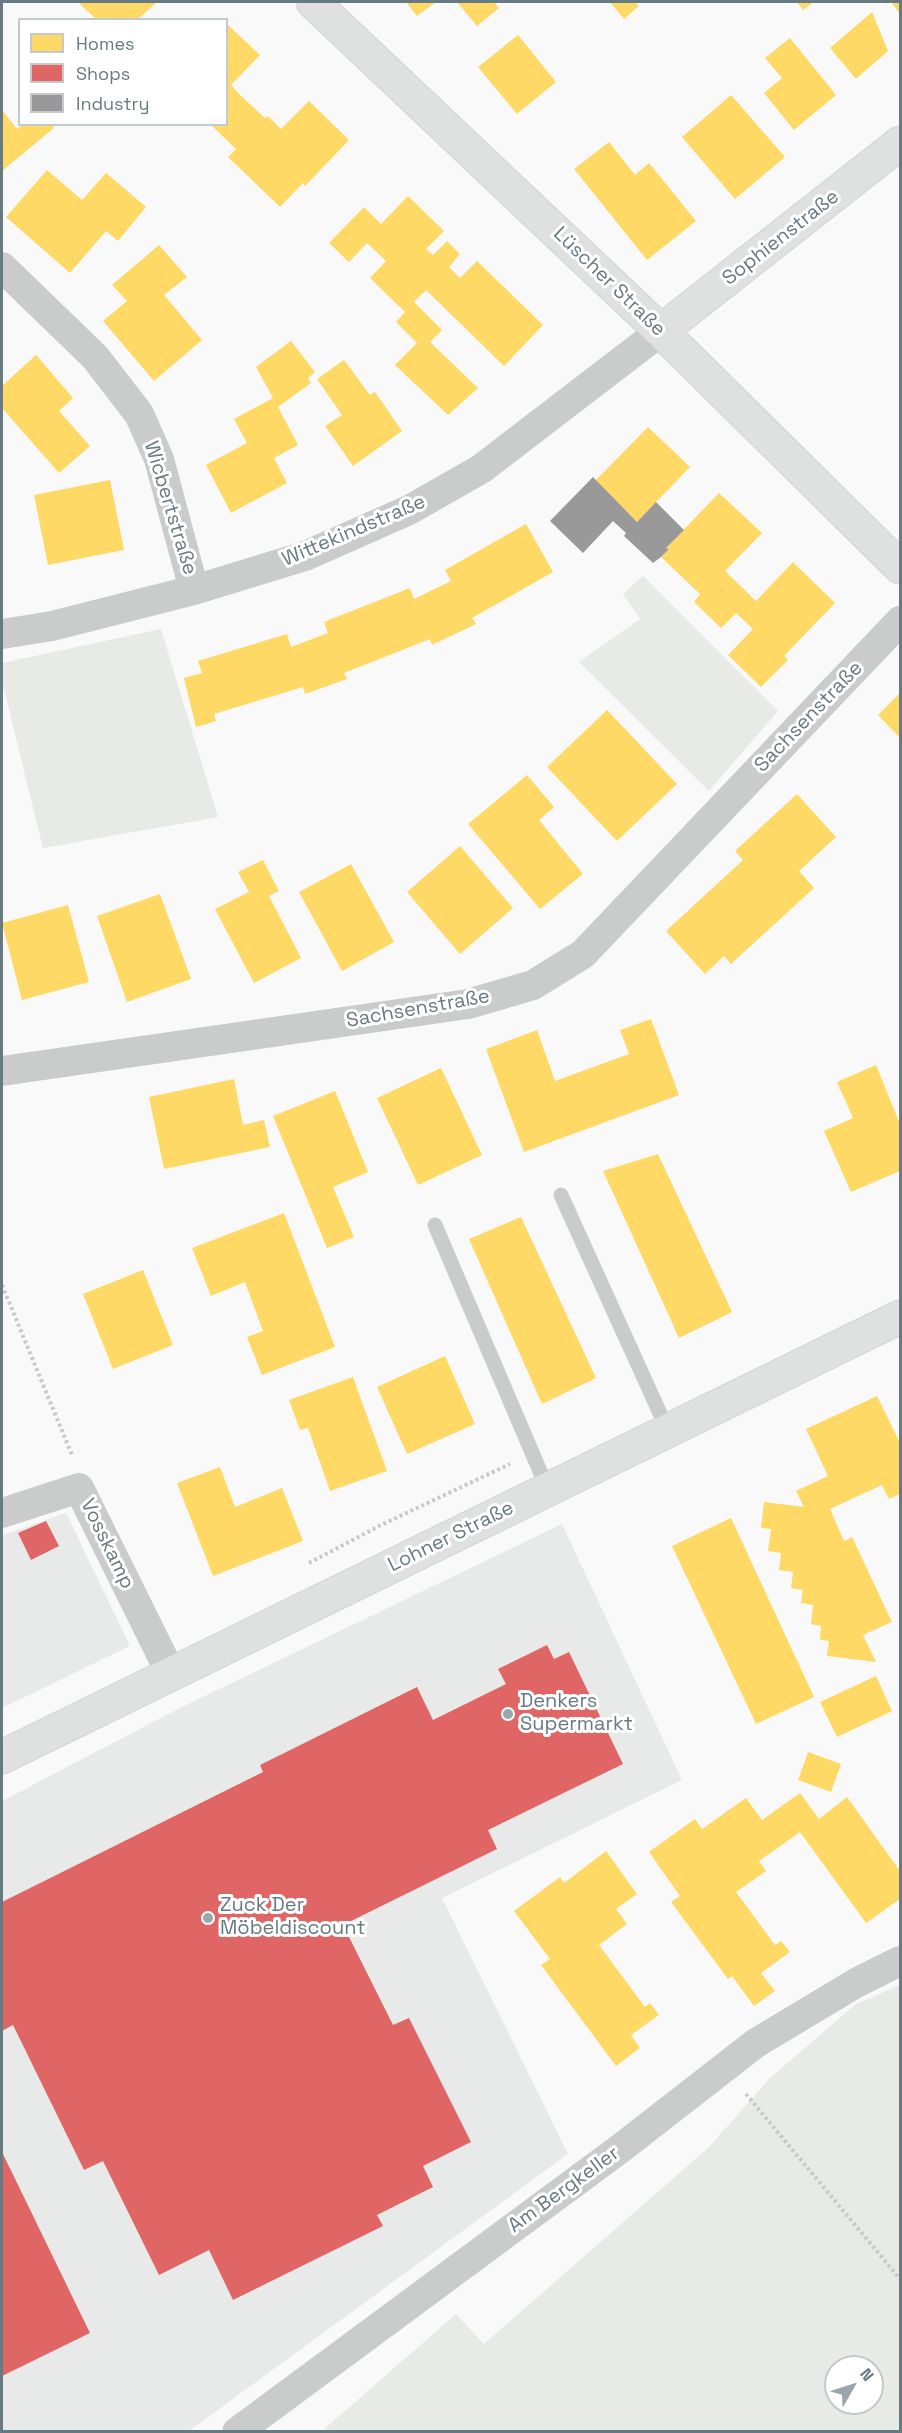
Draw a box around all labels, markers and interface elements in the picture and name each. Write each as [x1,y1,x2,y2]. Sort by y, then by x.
legend [18,18,228,126]
text: Homes [76,32,135,55]
text: Shops [76,62,130,85]
text: Industry [76,92,149,115]
street label: Sophienstraße [718,185,844,291]
street label: Lüscher Straße [548,222,670,342]
street label: Wicbertstraße [138,438,202,578]
street label: Wittekindstraße [279,490,429,572]
street label: Sachsenstraße [750,657,868,777]
street label: Sachsenstraße [345,985,491,1033]
street label: Vosskamp [75,1495,139,1593]
street label: Lohner Straße [384,1496,518,1578]
place label: Denkers Supermarkt [520,1690,633,1737]
marker: Denkers Supermarkt [501,1707,515,1721]
place label: Zuck Der Möbeldiscount [220,1894,365,1941]
marker: Zuck Der Möbeldiscount [201,1911,215,1925]
street label: Am Bergkeller [504,2142,624,2238]
north arrow [824,2355,884,2415]
text: N [855,2364,878,2385]

